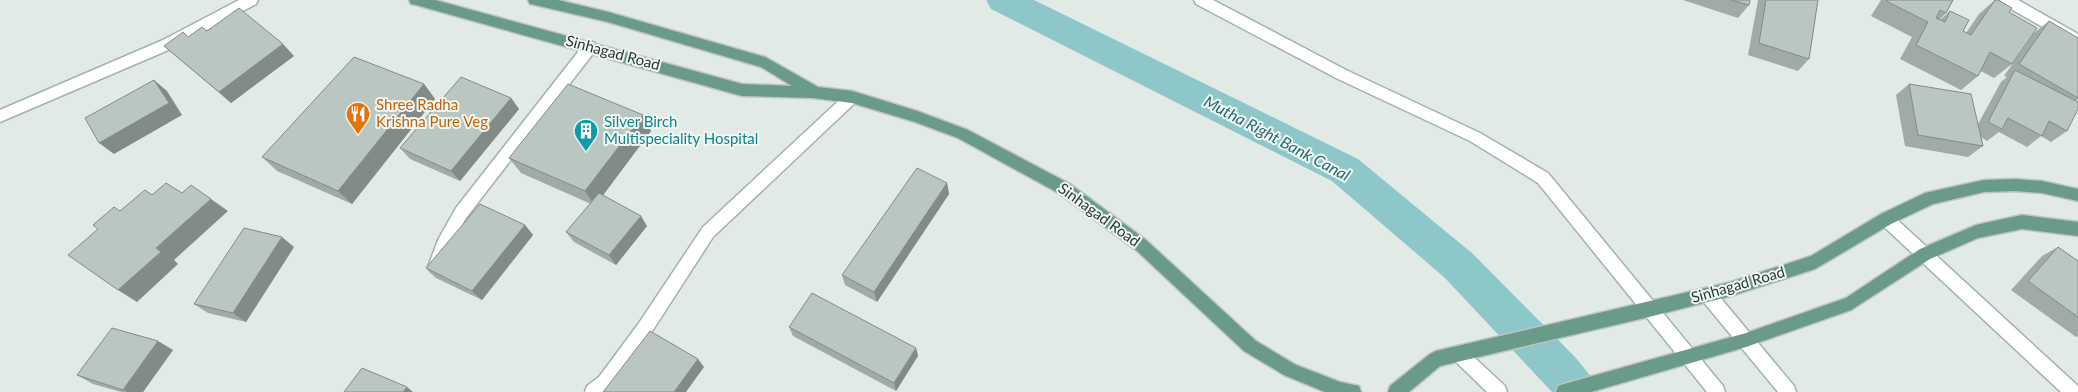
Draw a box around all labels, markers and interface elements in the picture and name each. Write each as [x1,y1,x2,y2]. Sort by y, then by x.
street label: Sinhagad Road [564,31,662,73]
water label: Mutha Right Bank Canal [1201,91,1354,184]
place label: Shree Radha Krishna Pure Veg [376,95,488,130]
restaurant icon: Shree Radha Krishna Pure Veg [345,101,371,135]
place label: Silver Birch Multispeciality Hospital [604,112,758,147]
building icon: Silver Birch Multispeciality Hospital [573,118,599,152]
street label: Sinhagad Road [1055,179,1144,250]
street label: Sinhagad Road [1689,262,1787,306]

